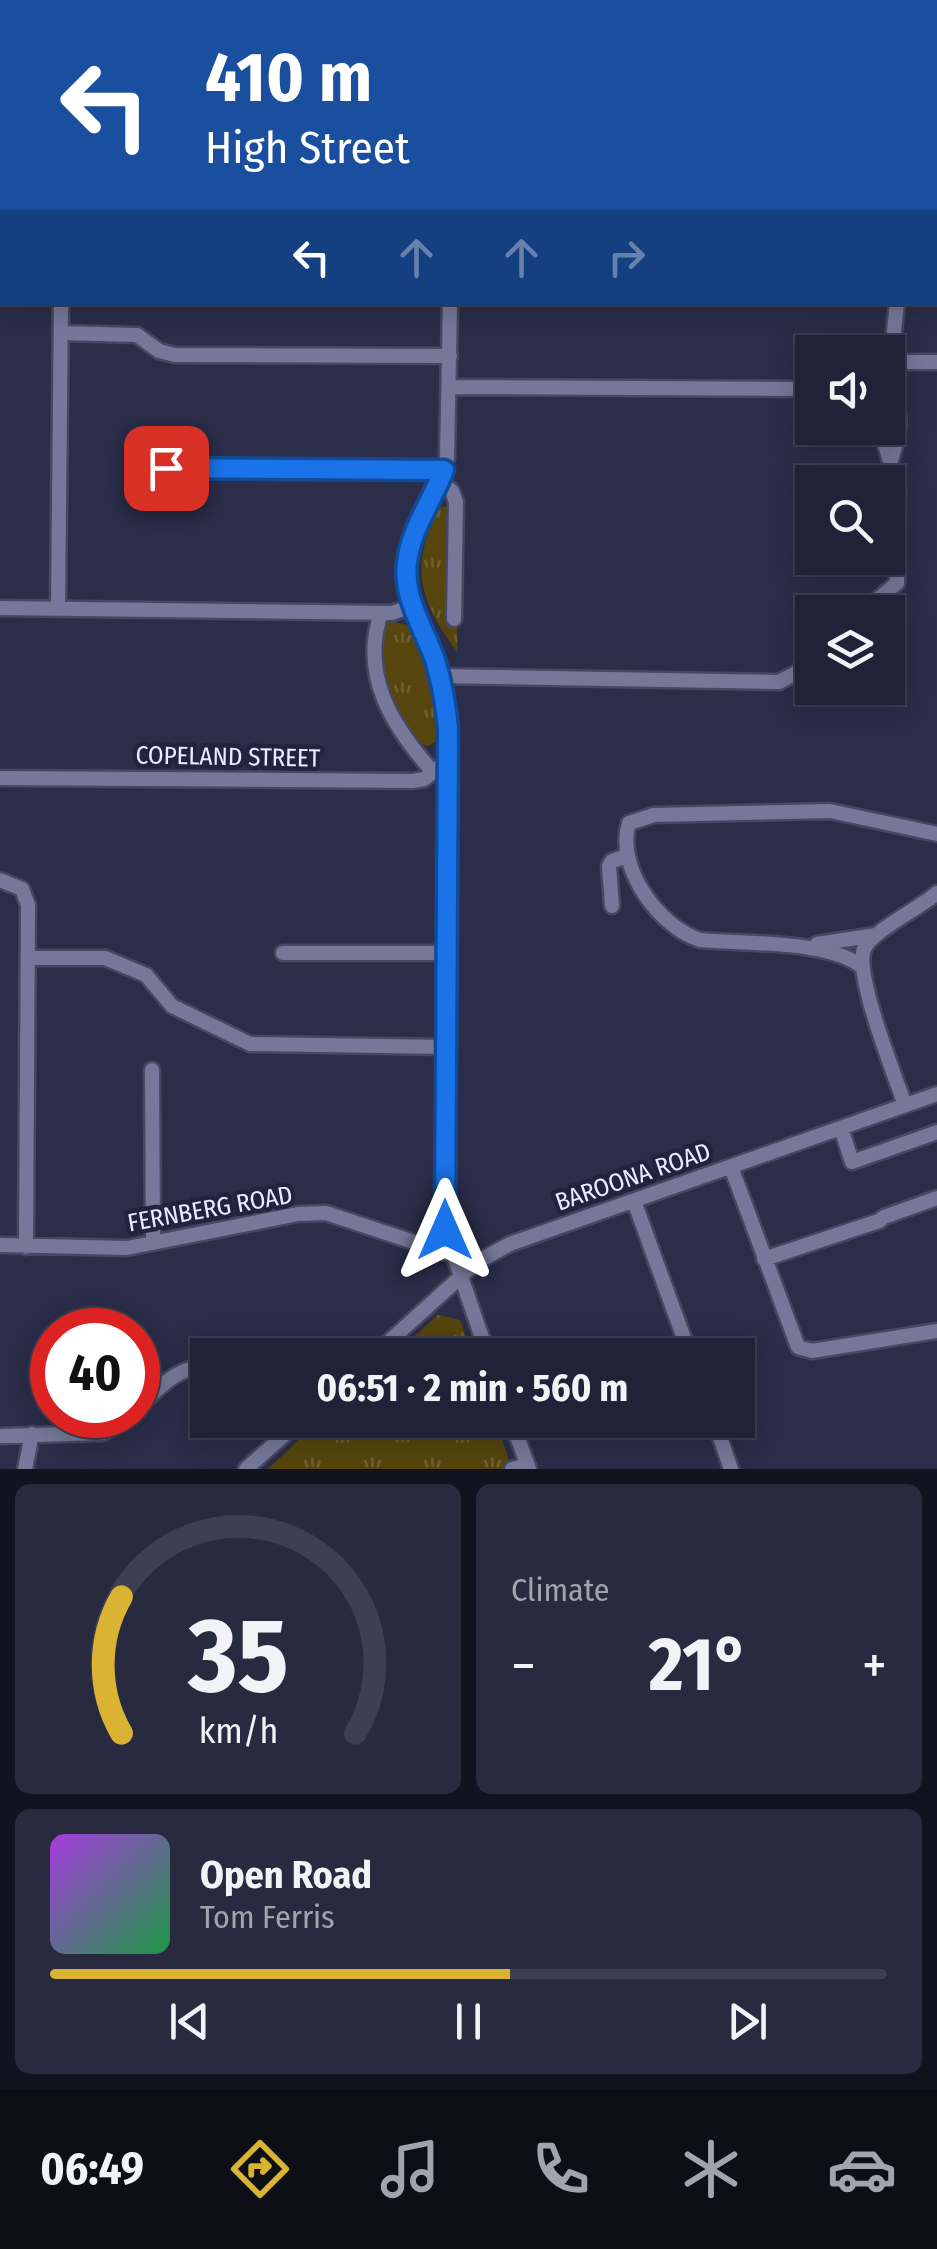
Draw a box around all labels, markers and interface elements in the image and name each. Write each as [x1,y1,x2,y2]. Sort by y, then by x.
text: 410 m [205,36,372,120]
icon: left [40,40,170,170]
text: High Street [205,121,410,175]
icon: left [284,230,339,285]
icon: ahead [389,230,444,285]
icon: ahead [494,230,549,285]
icon: right [599,230,654,285]
map controls [795,335,905,705]
button: sound [795,335,905,445]
pin [124,426,209,511]
icon: arrive [139,441,194,496]
button: search [795,465,905,575]
button: layers [795,595,905,705]
street label: COPELAND STREET [135,740,321,774]
street label: BAROONA ROAD [551,1136,715,1218]
position arrow [393,1178,497,1282]
street label: FERNBERG ROAD [125,1180,295,1238]
speed limit sign: 40 [30,1308,160,1438]
text: 06:51 · 2 min · 560 m [317,1365,628,1411]
text: Climate [511,1571,610,1609]
text: 35 [187,1594,288,1719]
text: 21° [649,1620,749,1710]
text: − [511,1633,536,1699]
text: + [862,1633,887,1699]
text: km/h [198,1710,278,1752]
text: Open Road [200,1852,372,1898]
text: Tom Ferris [200,1898,335,1936]
icon: previous [162,1994,217,2049]
icon: pause [441,1994,496,2049]
icon: next [720,1994,775,2049]
icon: directions [225,2134,295,2204]
icon: music [375,2134,445,2204]
icon: phone [526,2134,596,2204]
icon: climate [676,2134,746,2204]
icon: car [827,2134,897,2204]
text: 06:49 [40,2142,144,2196]

